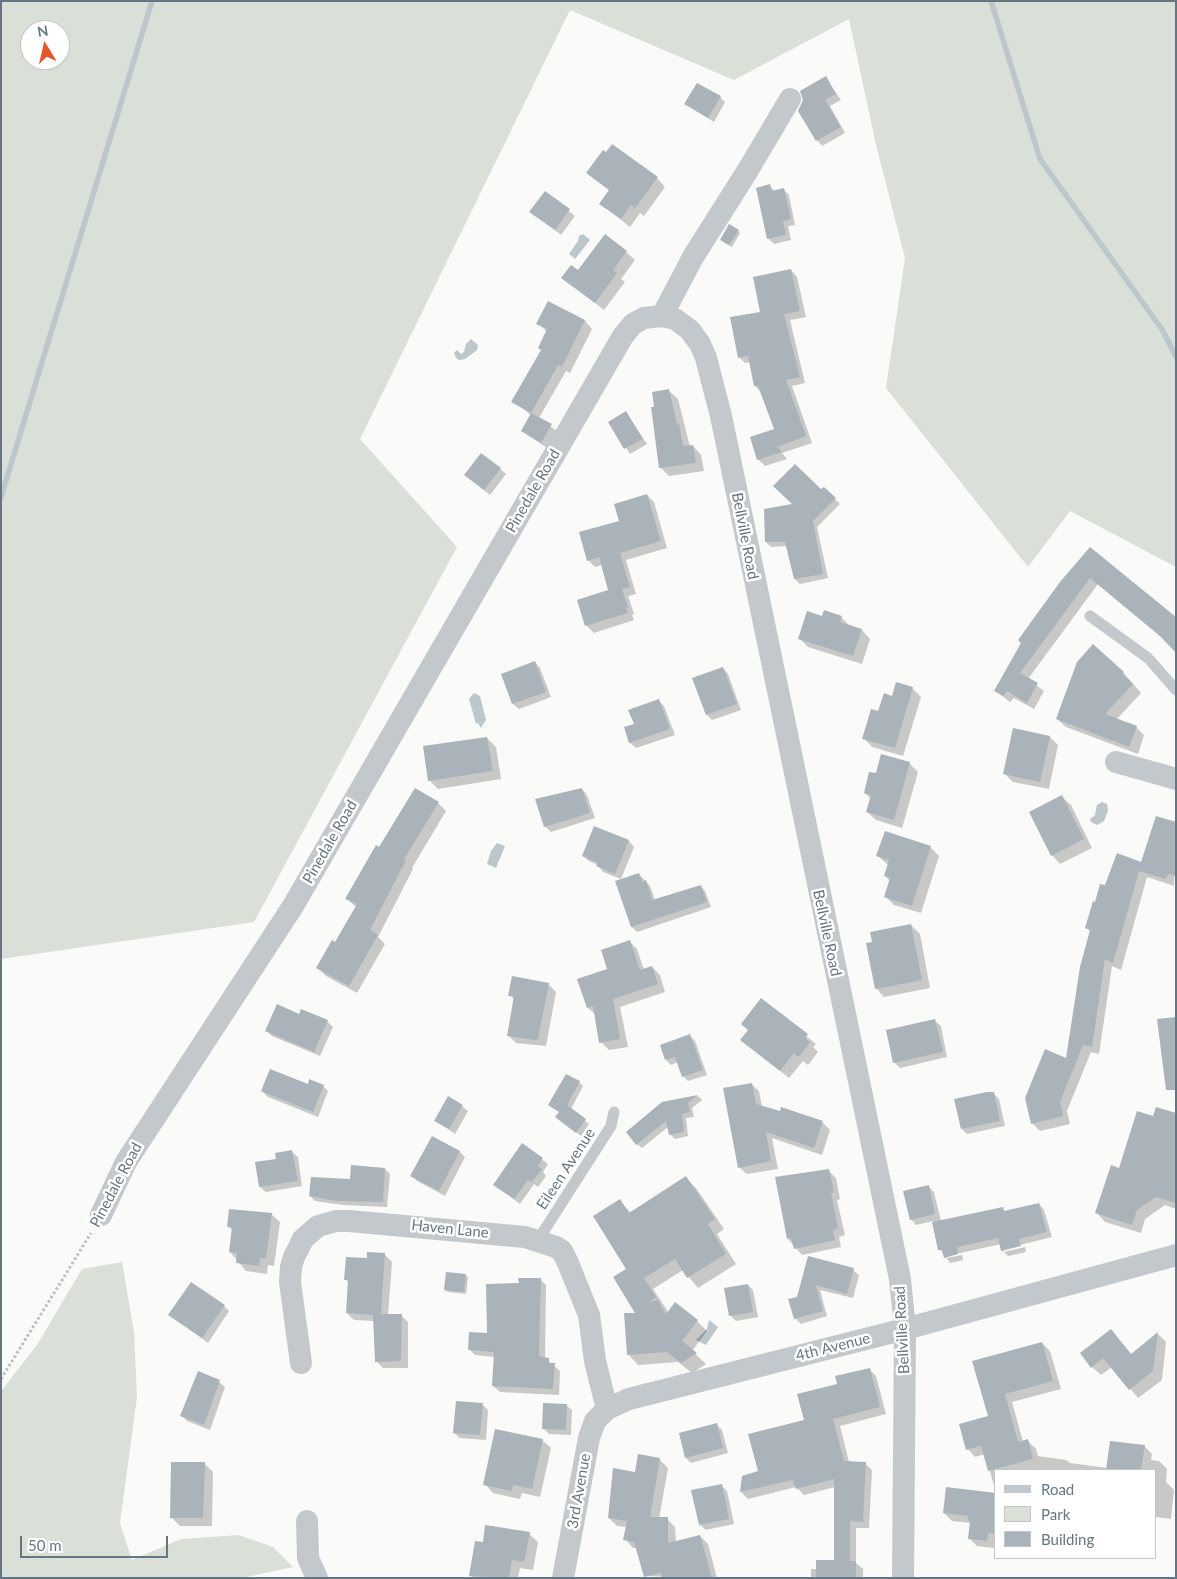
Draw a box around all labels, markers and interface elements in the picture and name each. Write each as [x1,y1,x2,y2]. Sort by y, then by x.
north arrow [20,20,70,70]
text: N [36,21,49,40]
street label: Pinedale Road [502,446,564,536]
street label: Bellville Road [728,491,762,581]
street label: Pinedale Road [299,797,361,887]
street label: Bellville Road [809,888,845,978]
street label: Eileen Avenue [533,1125,599,1213]
street label: Pinedale Road [86,1140,146,1230]
street label: Haven Lane [410,1216,490,1242]
street label: Bellville Road [891,1286,913,1374]
street label: 4th Avenue [794,1329,872,1365]
street label: 3rd Avenue [564,1452,594,1530]
legend [994,1469,1157,1559]
text: Road [1041,1480,1074,1498]
text: Park [1041,1505,1070,1523]
scale bar [22,1526,170,1558]
text: Building [1041,1530,1094,1548]
text: 50 m [28,1536,62,1554]

